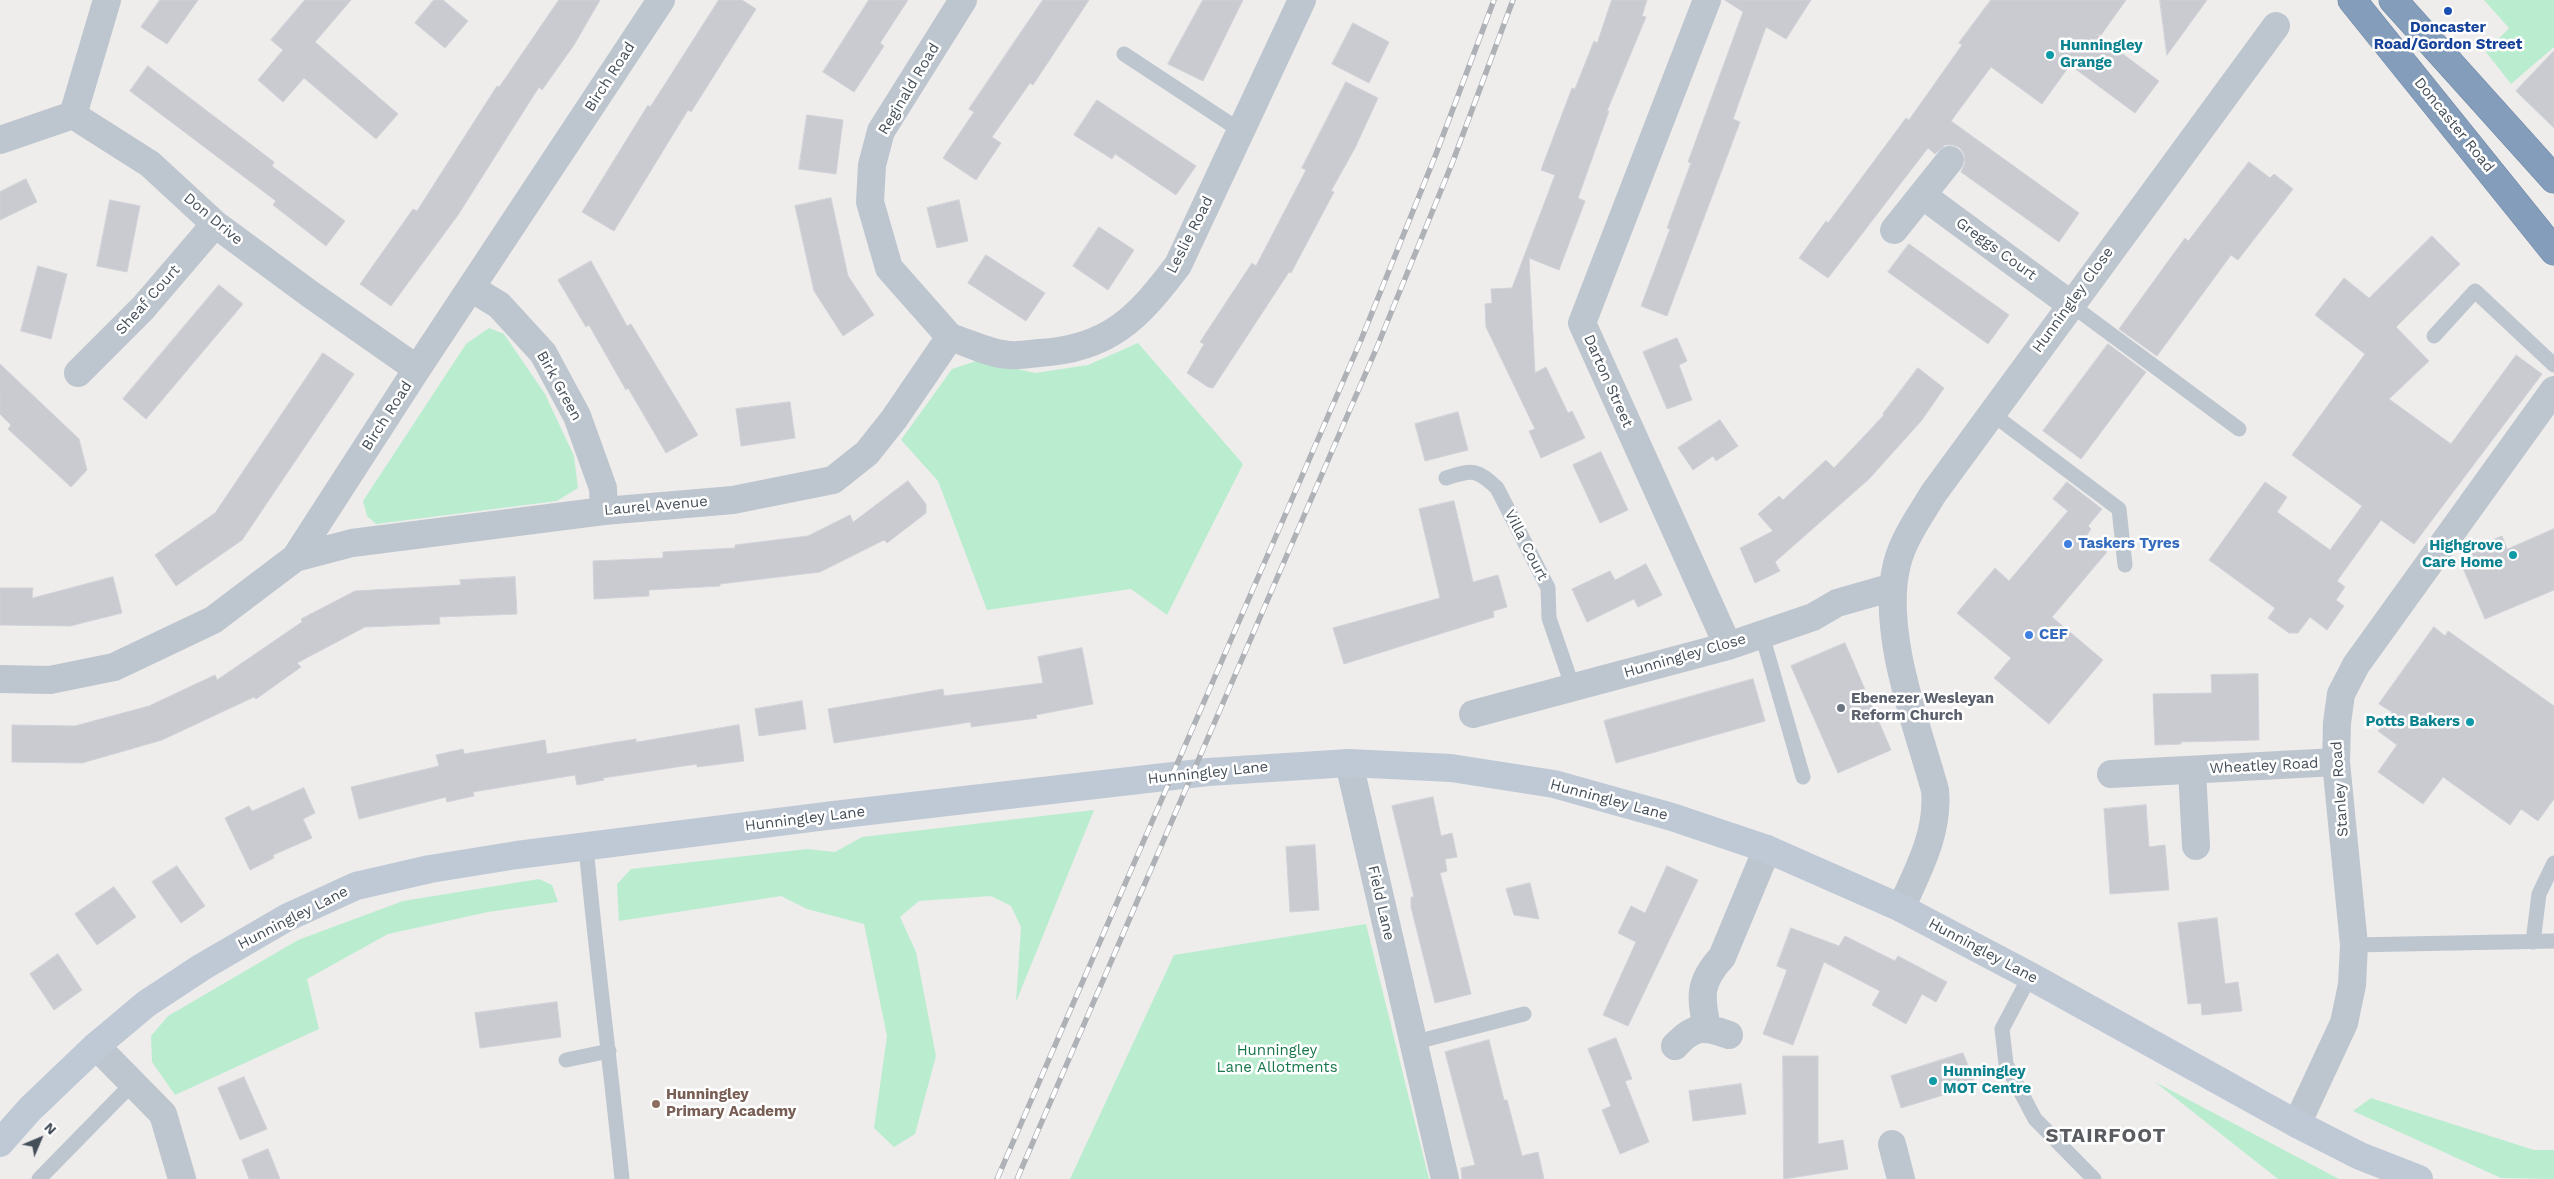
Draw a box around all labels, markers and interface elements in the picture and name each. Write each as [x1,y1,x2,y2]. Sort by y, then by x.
marker: Doncaster Road/Gordon Street [2442,5,2454,17]
place label: Doncaster Road/Gordon Street [2374,19,2522,54]
place label: Hunningley Grange [2060,37,2143,72]
street label: Birch Road [581,39,639,115]
street label: Reginald Road [875,40,943,138]
marker: Hunningley Grange [2044,49,2056,61]
street label: Doncaster Road [2410,74,2498,176]
street label: Don Drive [180,189,246,249]
street label: Leslie Road [1163,193,1217,277]
street label: Greggs Court [1952,214,2040,284]
street label: Hunningley Close [2029,244,2117,356]
street label: Sheaf Court [112,261,184,339]
street label: Darton Street [1579,332,1637,430]
street label: Birk Green [532,348,586,424]
street label: Birch Road [358,378,416,454]
street label: Laurel Avenue [603,493,709,519]
street label: Villa Court [1501,507,1551,583]
place label: Taskers Tyres [2078,535,2180,553]
place label: Highgrove Care Home [2422,537,2503,572]
marker: Taskers Tyres [2062,538,2074,550]
marker: Highgrove Care Home [2507,549,2519,561]
place label: CEF [2039,626,2068,644]
marker: CEF [2023,629,2035,641]
street label: Hunningley Close [1622,630,1748,682]
place label: Ebenezer Wesleyan Reform Church [1851,690,1994,725]
marker: Ebenezer Wesleyan Reform Church [1835,702,1847,714]
place label: Potts Bakers [2366,713,2460,731]
marker: Potts Bakers [2464,716,2476,728]
street label: Stanley Road [2328,740,2352,838]
street label: Wheatley Road [2209,754,2319,778]
street label: Hunningley Lane [1147,758,1269,788]
street label: Hunningley Lane [1548,776,1670,824]
street label: Hunningley Lane [744,803,866,835]
street label: Field Lane [1364,864,1398,942]
street label: Hunningley Lane [235,882,351,954]
street label: Hunningley Lane [1925,915,2041,987]
park label: Hunningley Lane Allotments [1216,1042,1338,1077]
place label: Hunningley MOT Centre [1943,1063,2031,1098]
marker: Hunningley MOT Centre [1927,1075,1939,1087]
place label: Hunningley Primary Academy [666,1086,796,1121]
marker: Hunningley Primary Academy [650,1098,662,1110]
north arrow [15,1114,65,1164]
text: N [41,1119,60,1138]
district label: STAIRFOOT [2044,1124,2168,1148]

